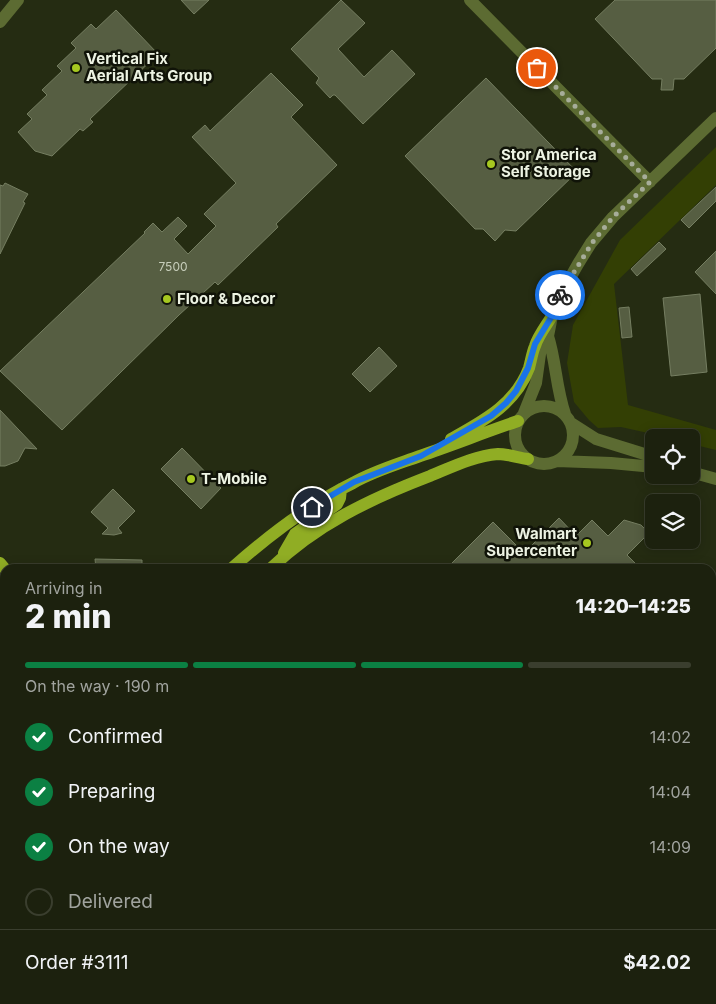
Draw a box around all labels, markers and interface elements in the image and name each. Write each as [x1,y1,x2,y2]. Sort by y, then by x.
pin [516,47,558,89]
place label: Vertical Fix Aerial Arts Group [86,49,212,85]
icon: bag [523,54,551,82]
marker: Vertical Fix Aerial Arts Group [70,62,82,74]
place label: Stor America Self Storage [501,145,597,181]
marker: Stor America Self Storage [485,158,497,170]
house number: 7500 [158,259,188,274]
courier [535,270,585,320]
icon: bike [546,281,574,309]
place label: Floor & Decor [177,289,275,308]
marker: Floor & Decor [161,293,173,305]
map controls [645,429,700,549]
button: locate [645,429,700,484]
place label: T-Mobile [201,469,267,488]
marker: T-Mobile [185,473,197,485]
pin [291,486,333,528]
icon: home [298,493,326,521]
button: layers [645,494,700,549]
place label: Walmart Supercenter [486,524,578,560]
marker: Walmart Supercenter [581,537,593,549]
text: Arriving in [25,578,102,598]
text: 14:20–14:25 [575,595,691,618]
text: 2 min [25,597,111,636]
text: On the way · 190 m [25,676,169,696]
icon: check [25,723,53,751]
text: Confirmed [68,725,163,748]
text: 14:02 [650,727,691,747]
icon: check [25,778,53,806]
text: Preparing [68,780,155,803]
text: 14:04 [649,782,691,802]
icon: check [25,833,53,861]
text: On the way [68,835,170,858]
text: 14:09 [650,837,691,857]
text: Delivered [68,890,153,913]
text: Order #3111 [25,951,129,974]
text: $42.02 [623,951,691,974]

